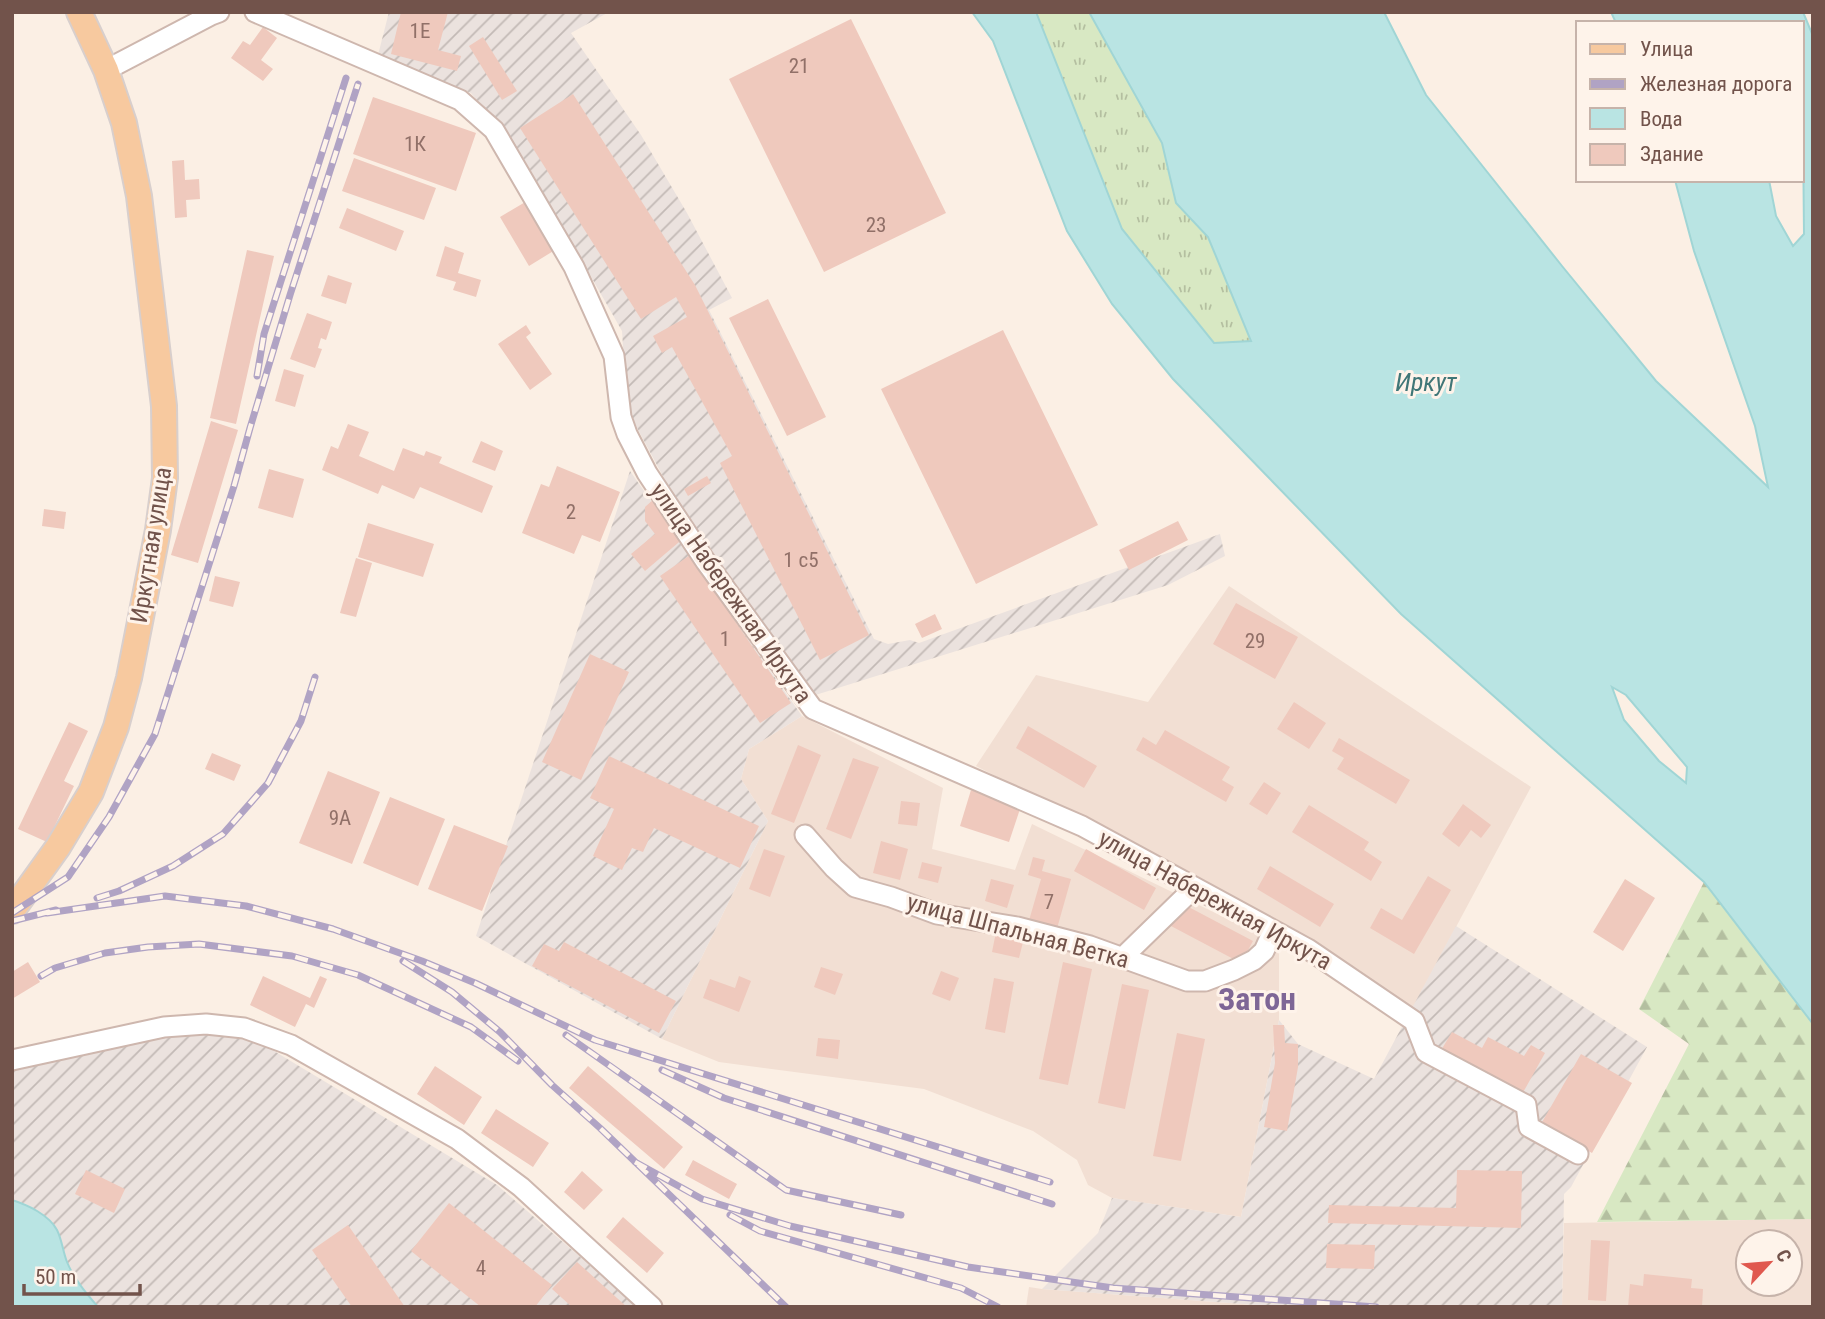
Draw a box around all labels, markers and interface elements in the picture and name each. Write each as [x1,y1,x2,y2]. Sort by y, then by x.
house number: 1Е [410,19,430,43]
legend [1576,21,1804,182]
text: Улица [1640,37,1693,61]
house number: 21 [789,54,809,78]
text: Железная дорога [1640,72,1792,96]
text: Вода [1640,107,1683,131]
house number: 1К [404,132,426,156]
text: Здание [1640,142,1704,166]
house number: 23 [866,213,886,237]
water label: Иркут [1395,367,1458,397]
street label: Иркутная улица [125,465,177,625]
street label: улица Набережная Иркута [644,478,818,708]
house number: 2 [566,500,576,524]
house number: 1 с5 [783,548,819,572]
house number: 1 [720,627,730,651]
house number: 29 [1245,629,1265,653]
house number: 9А [329,806,351,830]
street label: улица Набережная Иркута [1093,824,1337,976]
street label: улица Шпальная Ветка [904,888,1132,974]
house number: 7 [1044,890,1054,914]
district label: Затон [1218,980,1296,1018]
north arrow [1734,1228,1804,1298]
text: С [1771,1246,1797,1266]
scale bar [24,1252,140,1296]
house number: 4 [476,1256,486,1280]
text: 50 m [35,1265,76,1289]

